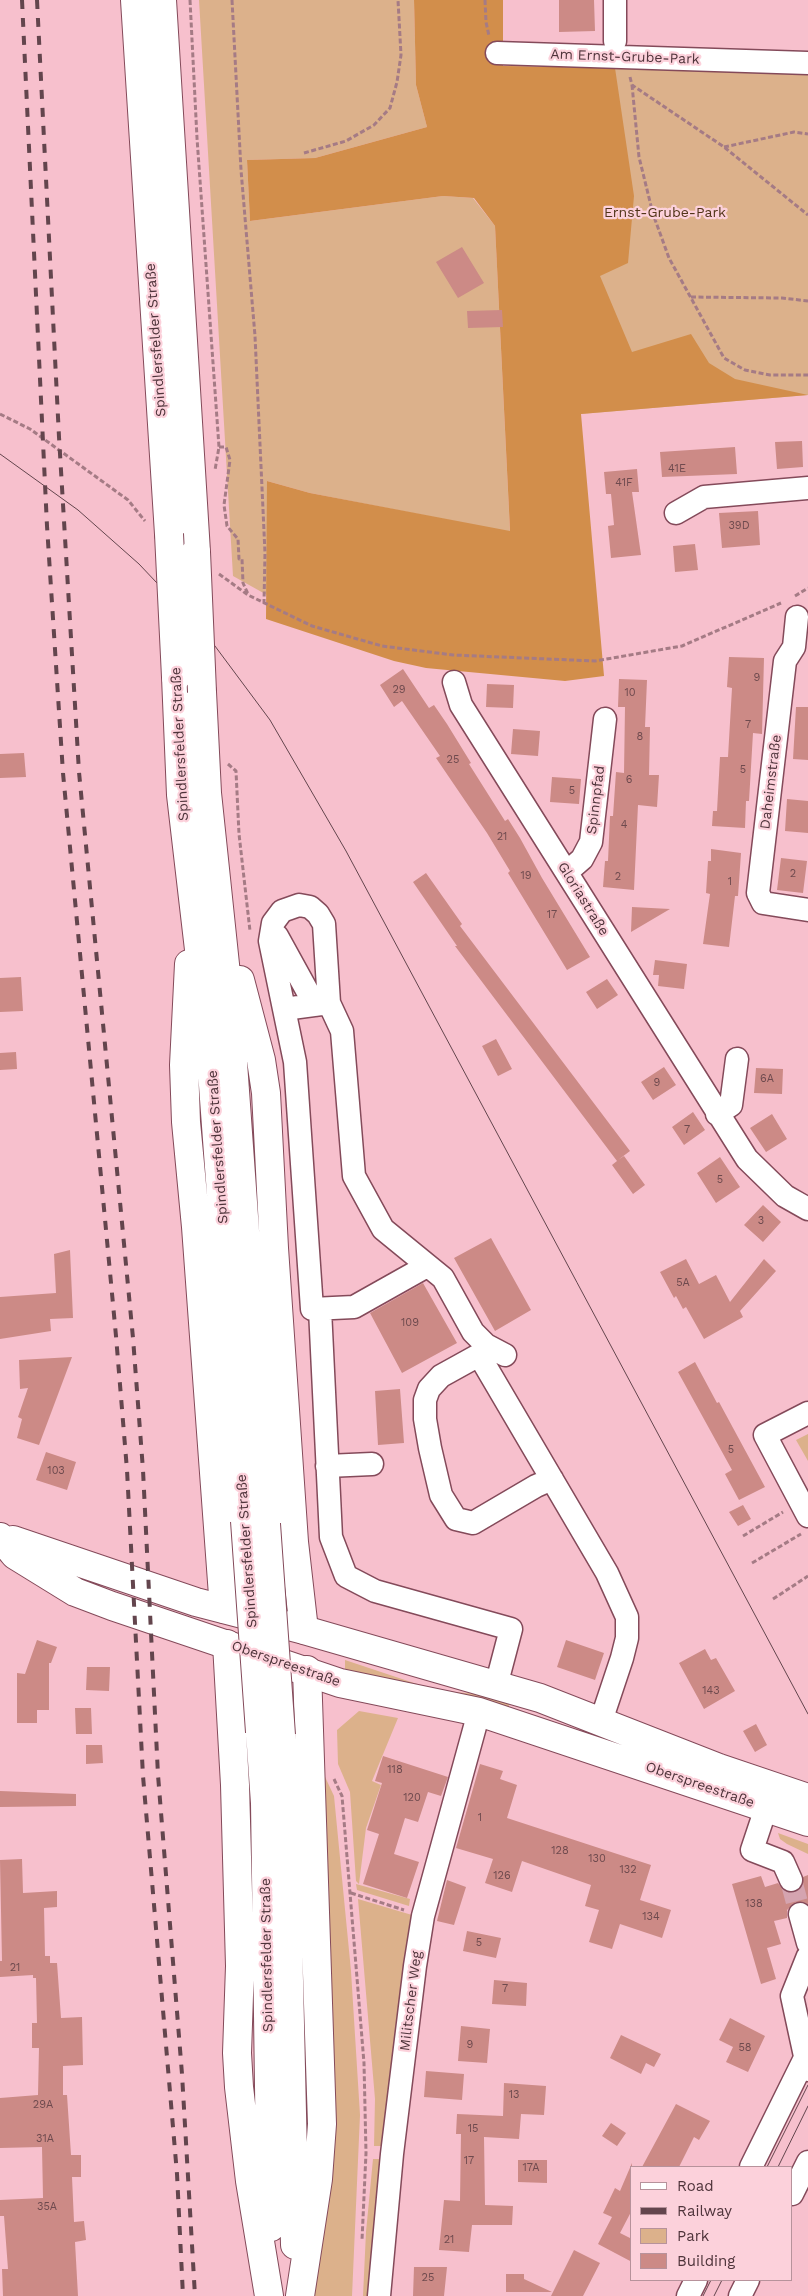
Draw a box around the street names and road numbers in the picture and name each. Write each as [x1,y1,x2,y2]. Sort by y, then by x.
street label: Am Ernst-Grube-Park [550,46,700,68]
street label: Spindlersfelder Straße [142,263,170,417]
street label: Spindlersfelder Straße [168,667,192,821]
street label: Daheimstraße [757,734,785,830]
street label: Spinnpfad [583,765,609,835]
street label: Gloriastraße [554,859,612,939]
street label: Spindlersfelder Straße [204,1070,232,1224]
street label: Spindlersfelder Straße [233,1474,261,1628]
street label: Oberspreestraße [229,1638,343,1690]
street label: Oberspreestraße [643,1759,757,1811]
street label: Spindlersfelder Straße [257,1878,277,2032]
street label: Militscher Weg [397,1950,425,2052]

